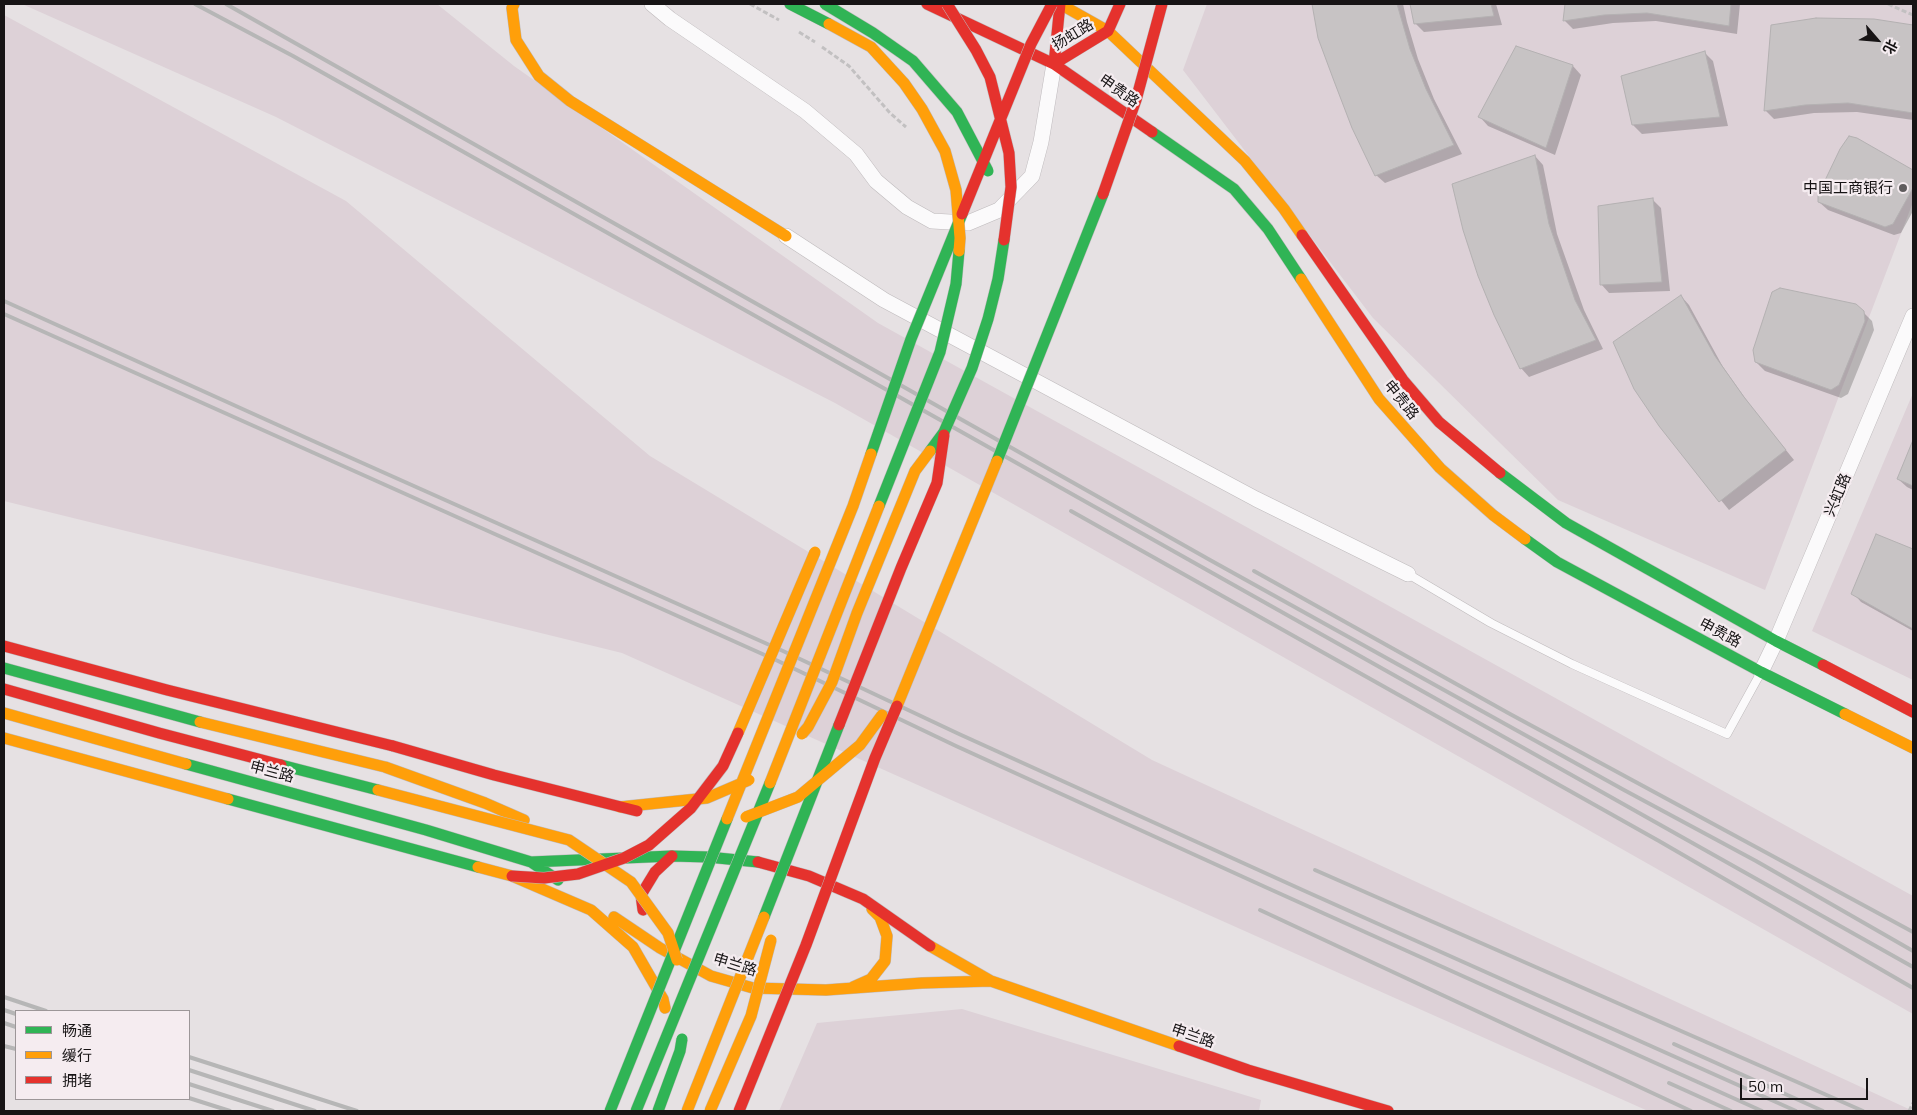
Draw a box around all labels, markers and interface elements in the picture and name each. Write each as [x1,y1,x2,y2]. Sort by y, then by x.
north arrow [1852,15,1902,65]
street label: 扬虹路 [1049,16,1097,54]
text: 北 [1879,36,1902,57]
street label: 申贵路 [1095,71,1143,111]
place label: 中国工商银行 [1803,179,1893,197]
marker: 中国工商银行 [1897,182,1909,194]
street label: 申贵路 [1380,377,1422,423]
street label: 兴虹路 [1821,471,1855,519]
street label: 申贵路 [1696,614,1744,652]
street label: 申兰路 [248,757,296,787]
street label: 申兰路 [711,950,759,980]
legend [15,1010,190,1100]
street label: 申兰路 [1169,1020,1217,1052]
text: 畅通 [62,1021,92,1040]
text: 缓行 [62,1046,92,1065]
scale bar [1742,1068,1870,1100]
text: 拥堵 [62,1071,92,1090]
text: 50 m [1748,1077,1783,1096]

